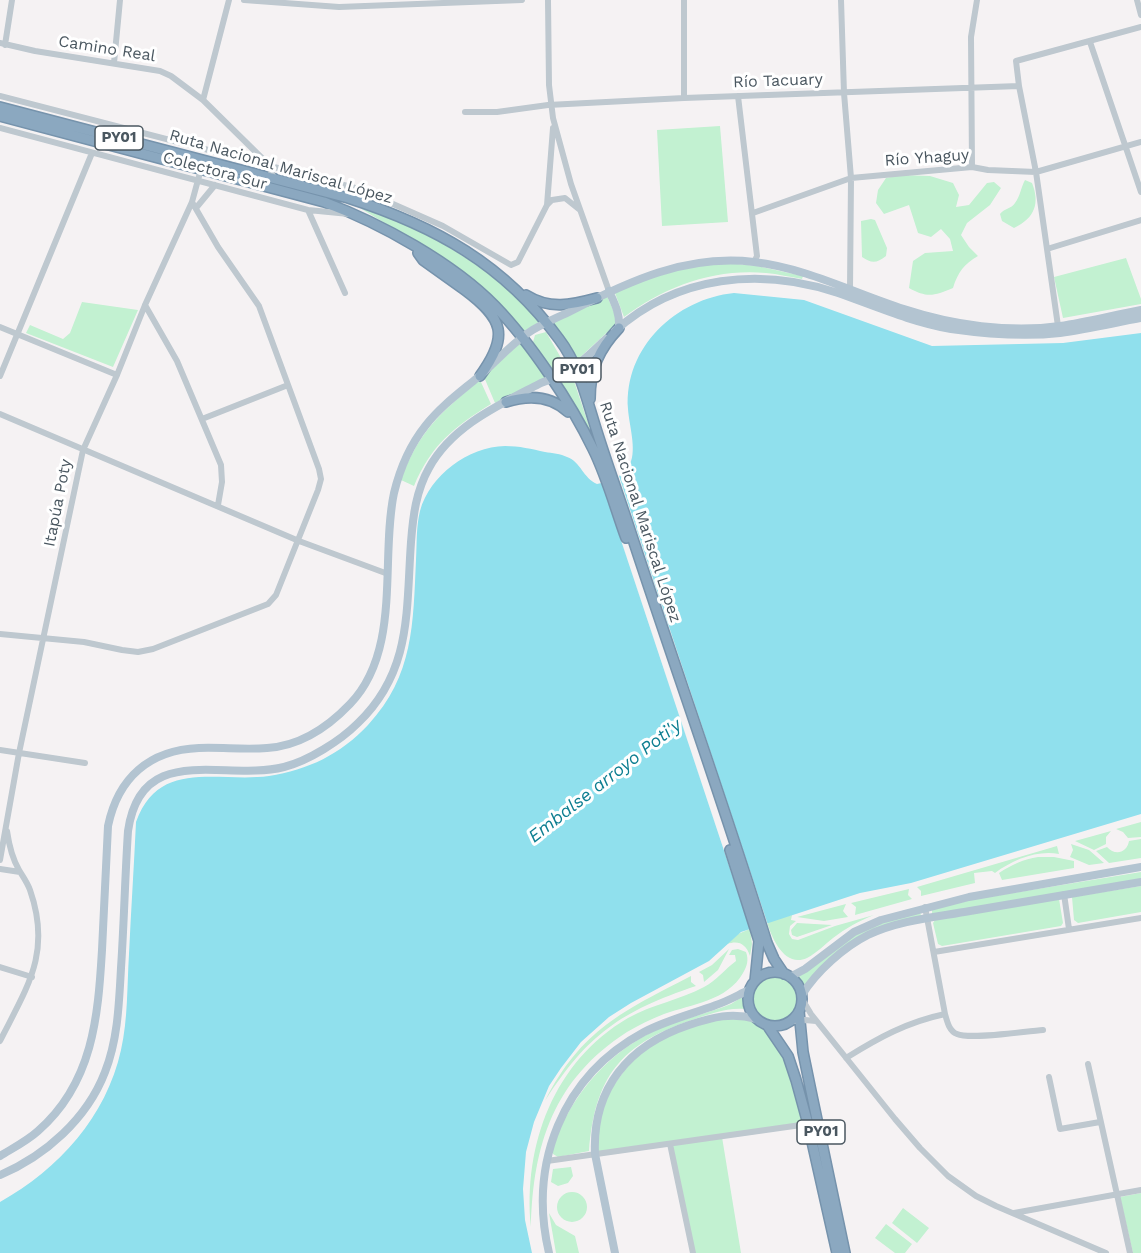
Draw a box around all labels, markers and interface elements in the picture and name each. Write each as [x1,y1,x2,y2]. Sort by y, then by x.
street label: Camino Real [57,32,157,66]
street label: Río Tacuary [733,70,823,92]
road number: PY01 [95,126,143,150]
street label: Ruta Nacional Mariscal López [167,126,395,208]
street label: Río Yhaguy [884,145,970,171]
street label: Colectora Sur [161,148,269,194]
road number: PY01 [553,358,601,382]
street label: Ruta Nacional Mariscal López [595,399,685,625]
street label: Itapúa Poty [40,458,76,548]
water label: Embalse arroyo Poti'y [524,714,686,848]
road number: PY01 [797,1120,845,1144]

